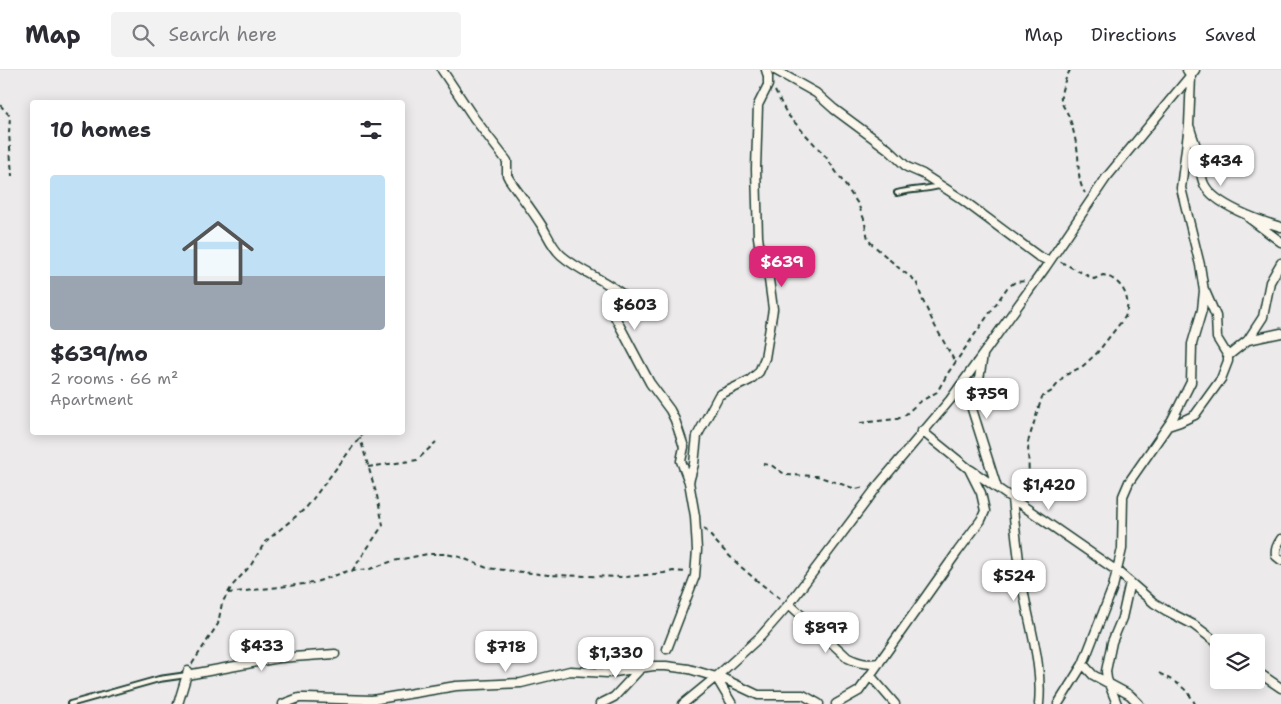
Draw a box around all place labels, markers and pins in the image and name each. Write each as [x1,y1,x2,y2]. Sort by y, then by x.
pin: $434 [1191,144,1251,187]
pin: $639 [752,246,812,288]
pin: $603 [605,288,665,331]
pin: $759 [957,378,1017,420]
pin: $1,420 [1008,468,1090,511]
pin: $524 [984,560,1044,602]
pin: $897 [796,612,856,654]
pin: $433 [232,630,292,672]
pin: $718 [476,630,536,673]
pin: $1,330 [575,636,657,679]

